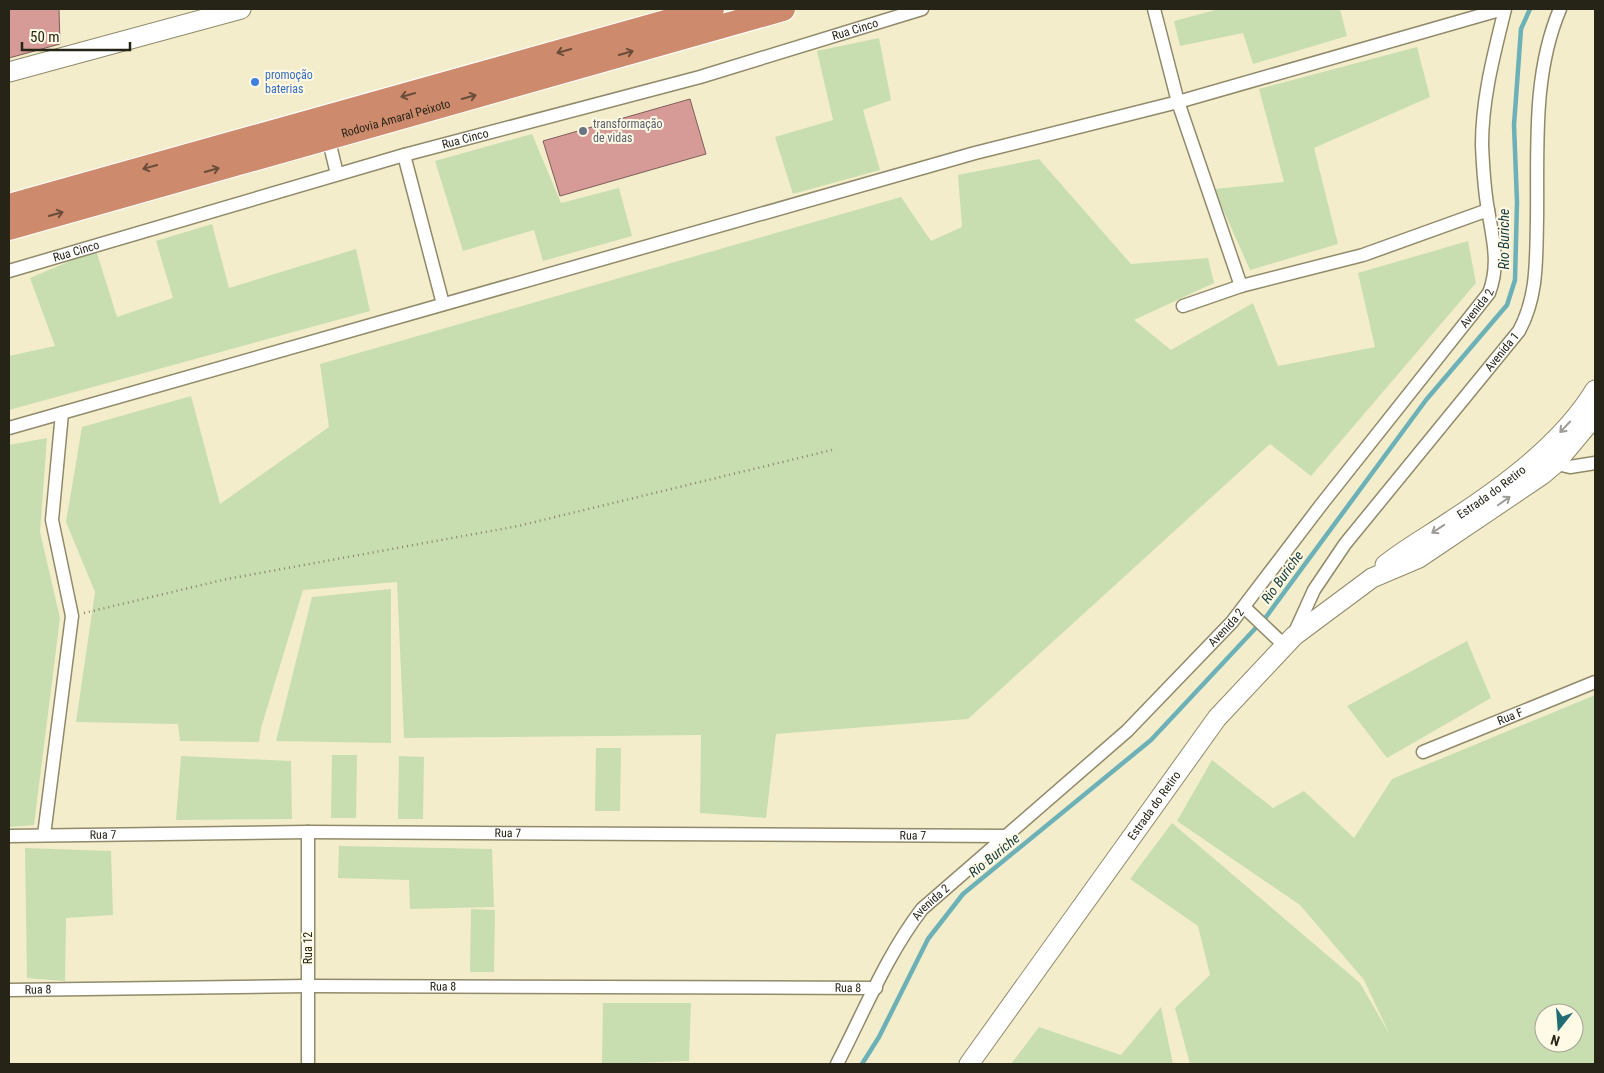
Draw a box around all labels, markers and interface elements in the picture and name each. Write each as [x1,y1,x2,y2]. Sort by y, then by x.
street label: Rua Cinco [830,16,880,43]
scale bar [22,20,130,52]
text: 50 m [30,28,60,46]
one-way arrow [557,46,573,56]
one-way arrow [617,47,633,57]
place label: promoção baterias [265,68,313,96]
marker: promoção baterias [249,76,261,88]
one-way arrow [400,90,416,100]
one-way arrow [461,91,477,101]
street label: Rodovia Amaral Peixoto [340,96,452,141]
place label: transformação de vidas [593,117,663,145]
marker: transformação de vidas [577,125,589,137]
street label: Rua Cinco [440,126,490,152]
one-way arrow [143,162,159,172]
one-way arrow [203,164,219,174]
one-way arrow [47,209,63,219]
water label: Rio Buriche [1496,209,1512,269]
street label: Rua Cinco [51,238,101,265]
street label: Avenida 2 [1457,287,1497,331]
street label: Avenida 1 [1482,329,1522,374]
one-way arrow [1559,421,1571,434]
street label: Estrada do Retiro [1454,463,1529,522]
one-way arrow [1497,496,1511,506]
one-way arrow [1432,524,1446,534]
water label: Rio Buriche [1258,548,1306,606]
street label: Avenida 2 [1205,606,1247,649]
street label: Rua F [1495,705,1525,728]
street label: Estrada do Retiro [1125,768,1184,843]
street label: Rua 7 [495,826,521,840]
street label: Rua 7 [90,828,116,842]
street label: Rua 7 [900,828,926,843]
water label: Rio Buriche [965,830,1023,880]
street label: Avenida 2 [909,881,952,923]
street label: Rua 12 [301,932,315,964]
street label: Rua 8 [430,979,456,994]
street label: Rua 8 [835,981,861,995]
street label: Rua 8 [25,982,51,997]
north arrow [1534,1003,1584,1053]
text: N [1549,1032,1562,1049]

